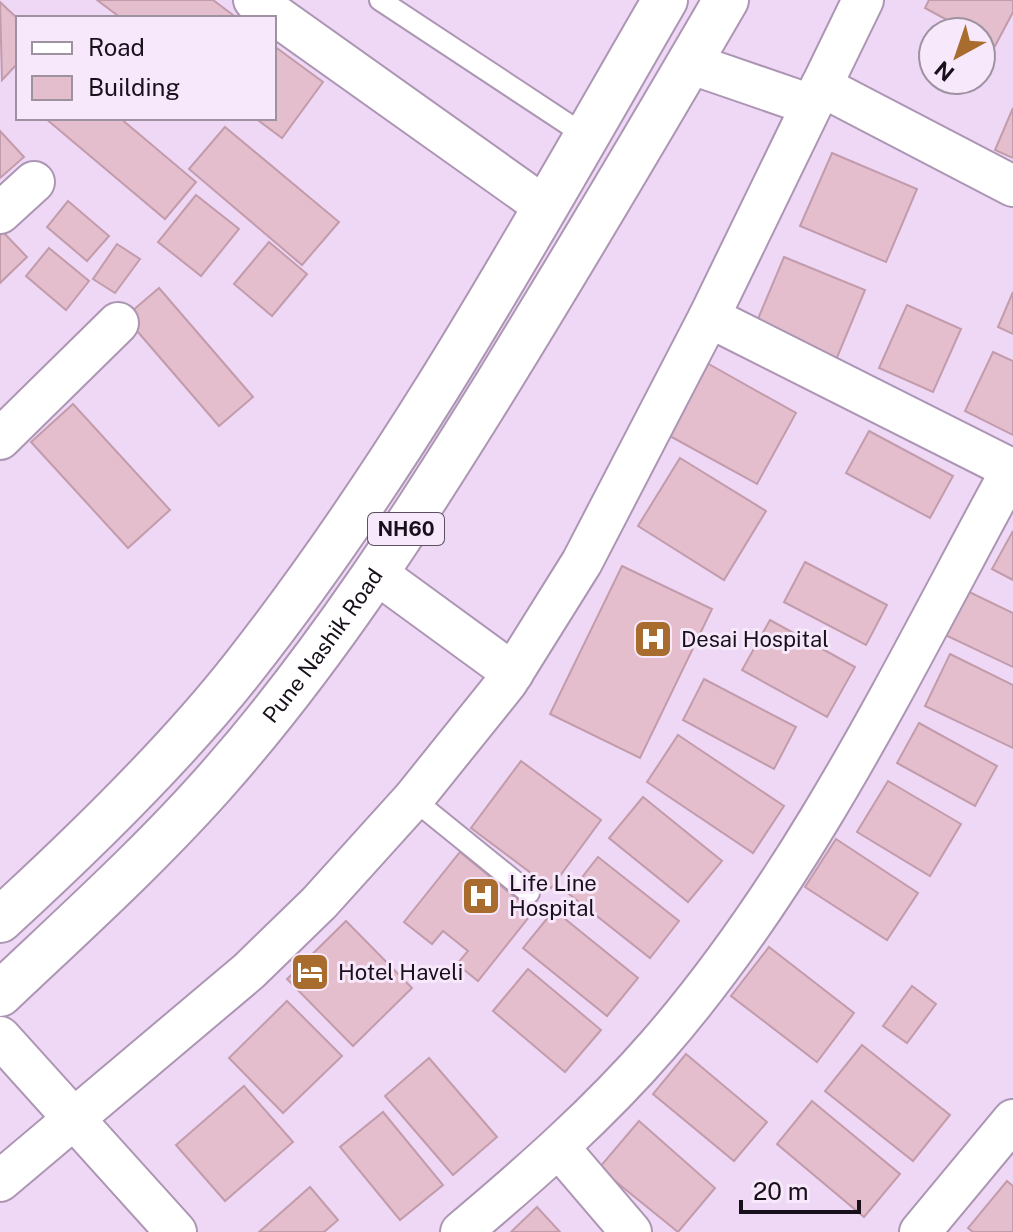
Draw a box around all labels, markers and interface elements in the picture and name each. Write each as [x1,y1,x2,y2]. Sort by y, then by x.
legend [16,16,276,120]
north arrow [917,16,997,96]
text: Road [88,33,145,61]
text: N [929,56,959,87]
text: Building [88,73,180,101]
road number: NH60 [368,513,444,545]
street label: Pune Nashik Road [257,563,388,728]
hospital icon: Desai Hospital [632,618,674,660]
place label: Desai Hospital [681,626,829,652]
place label: Life Line Hospital [509,870,597,921]
hospital icon: Life Line Hospital [460,875,502,917]
hotel icon: Hotel Haveli [289,951,331,993]
place label: Hotel Haveli [338,959,463,985]
scale bar [741,1164,859,1214]
text: 20 m [753,1177,809,1205]

